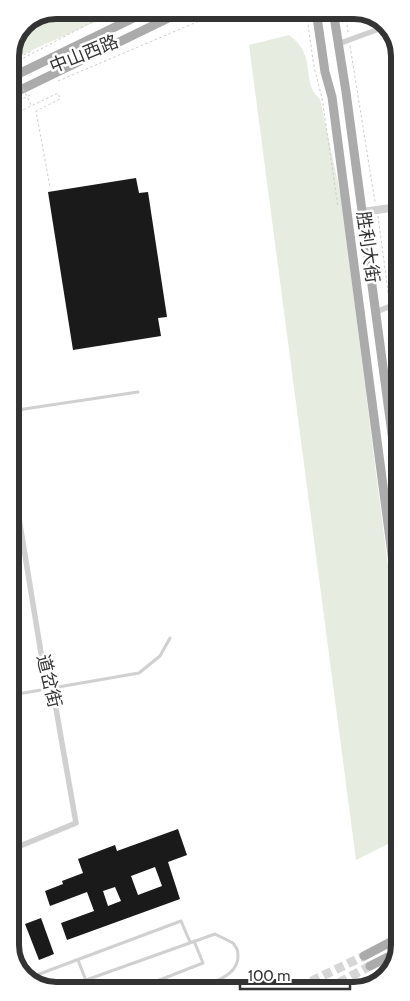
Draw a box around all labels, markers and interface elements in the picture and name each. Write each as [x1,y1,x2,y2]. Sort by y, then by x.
street label: 中山西路 [47,30,121,78]
street label: 胜利大街 [352,210,384,284]
street label: 道岔街 [32,652,66,710]
scale bar [240,958,350,990]
text: 100 m [248,967,290,985]

